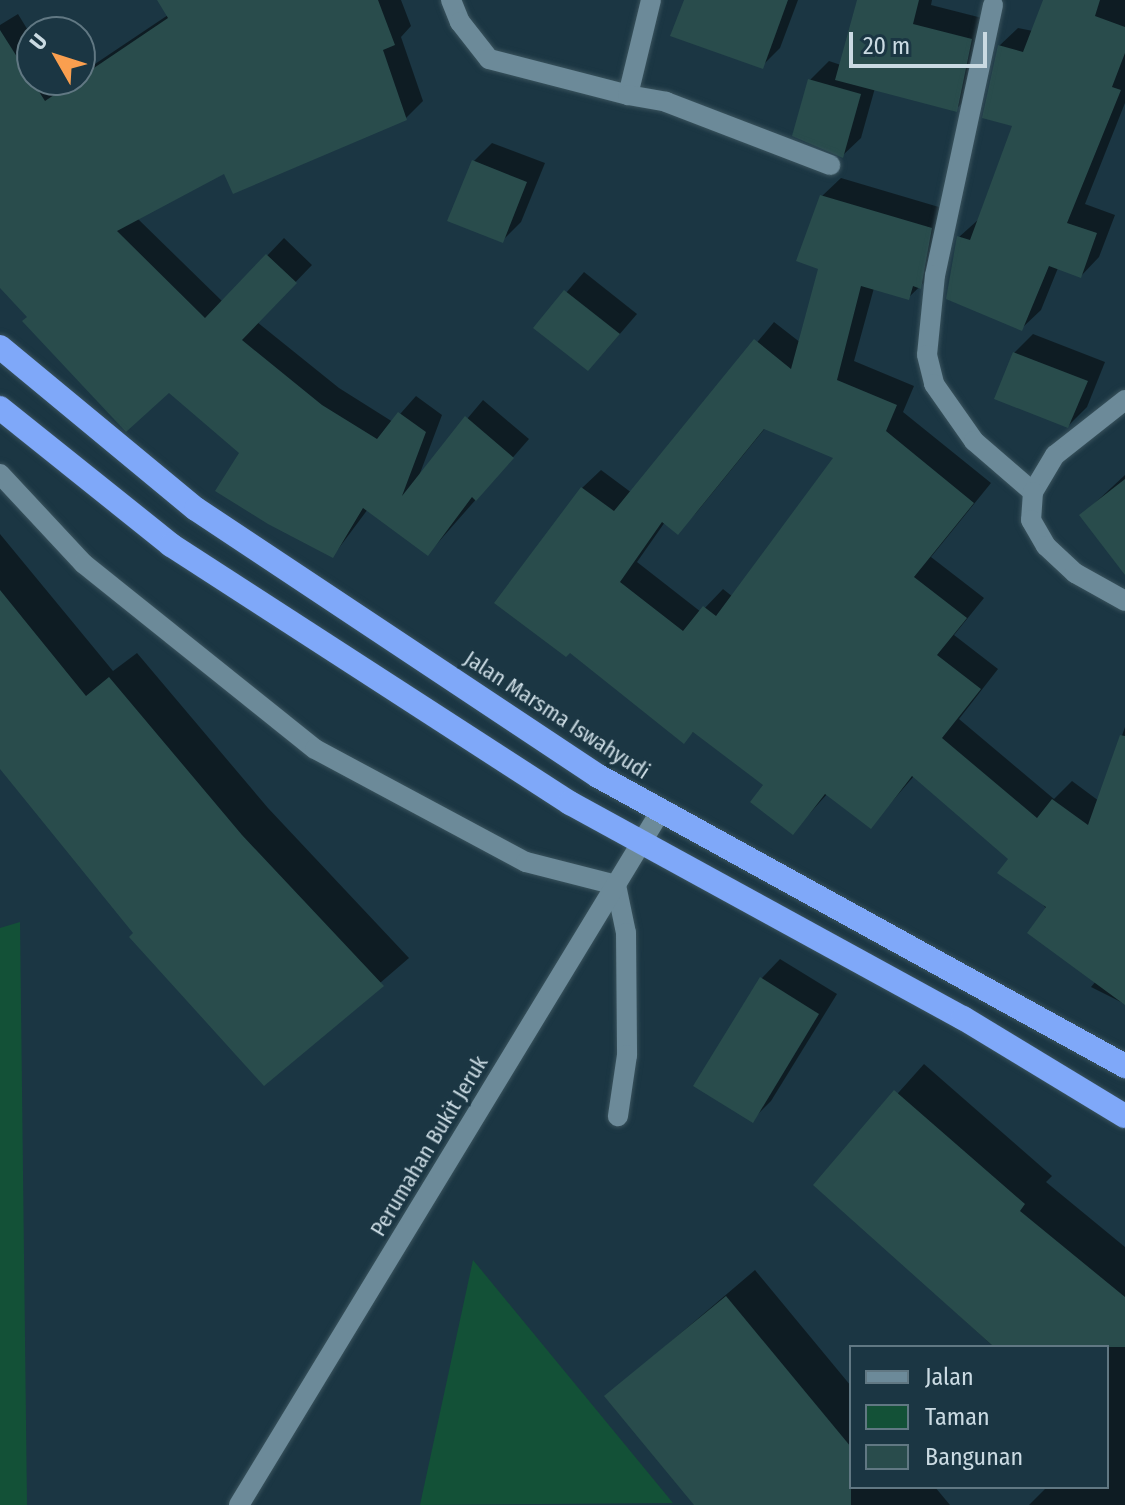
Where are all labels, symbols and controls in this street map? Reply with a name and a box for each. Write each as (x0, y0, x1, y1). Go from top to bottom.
north arrow (16, 16, 96, 96)
scale bar (853, 16, 991, 66)
text: U (24, 28, 53, 55)
text: 20 m (863, 32, 910, 60)
street label: Jalan Marsma Iswahyudi (459, 645, 655, 785)
street label: Perumahan Bukit Jeruk (365, 1051, 493, 1241)
legend (849, 1345, 1109, 1489)
text: Jalan (925, 1363, 974, 1391)
text: Taman (925, 1403, 990, 1431)
text: Bangunan (925, 1443, 1023, 1471)

